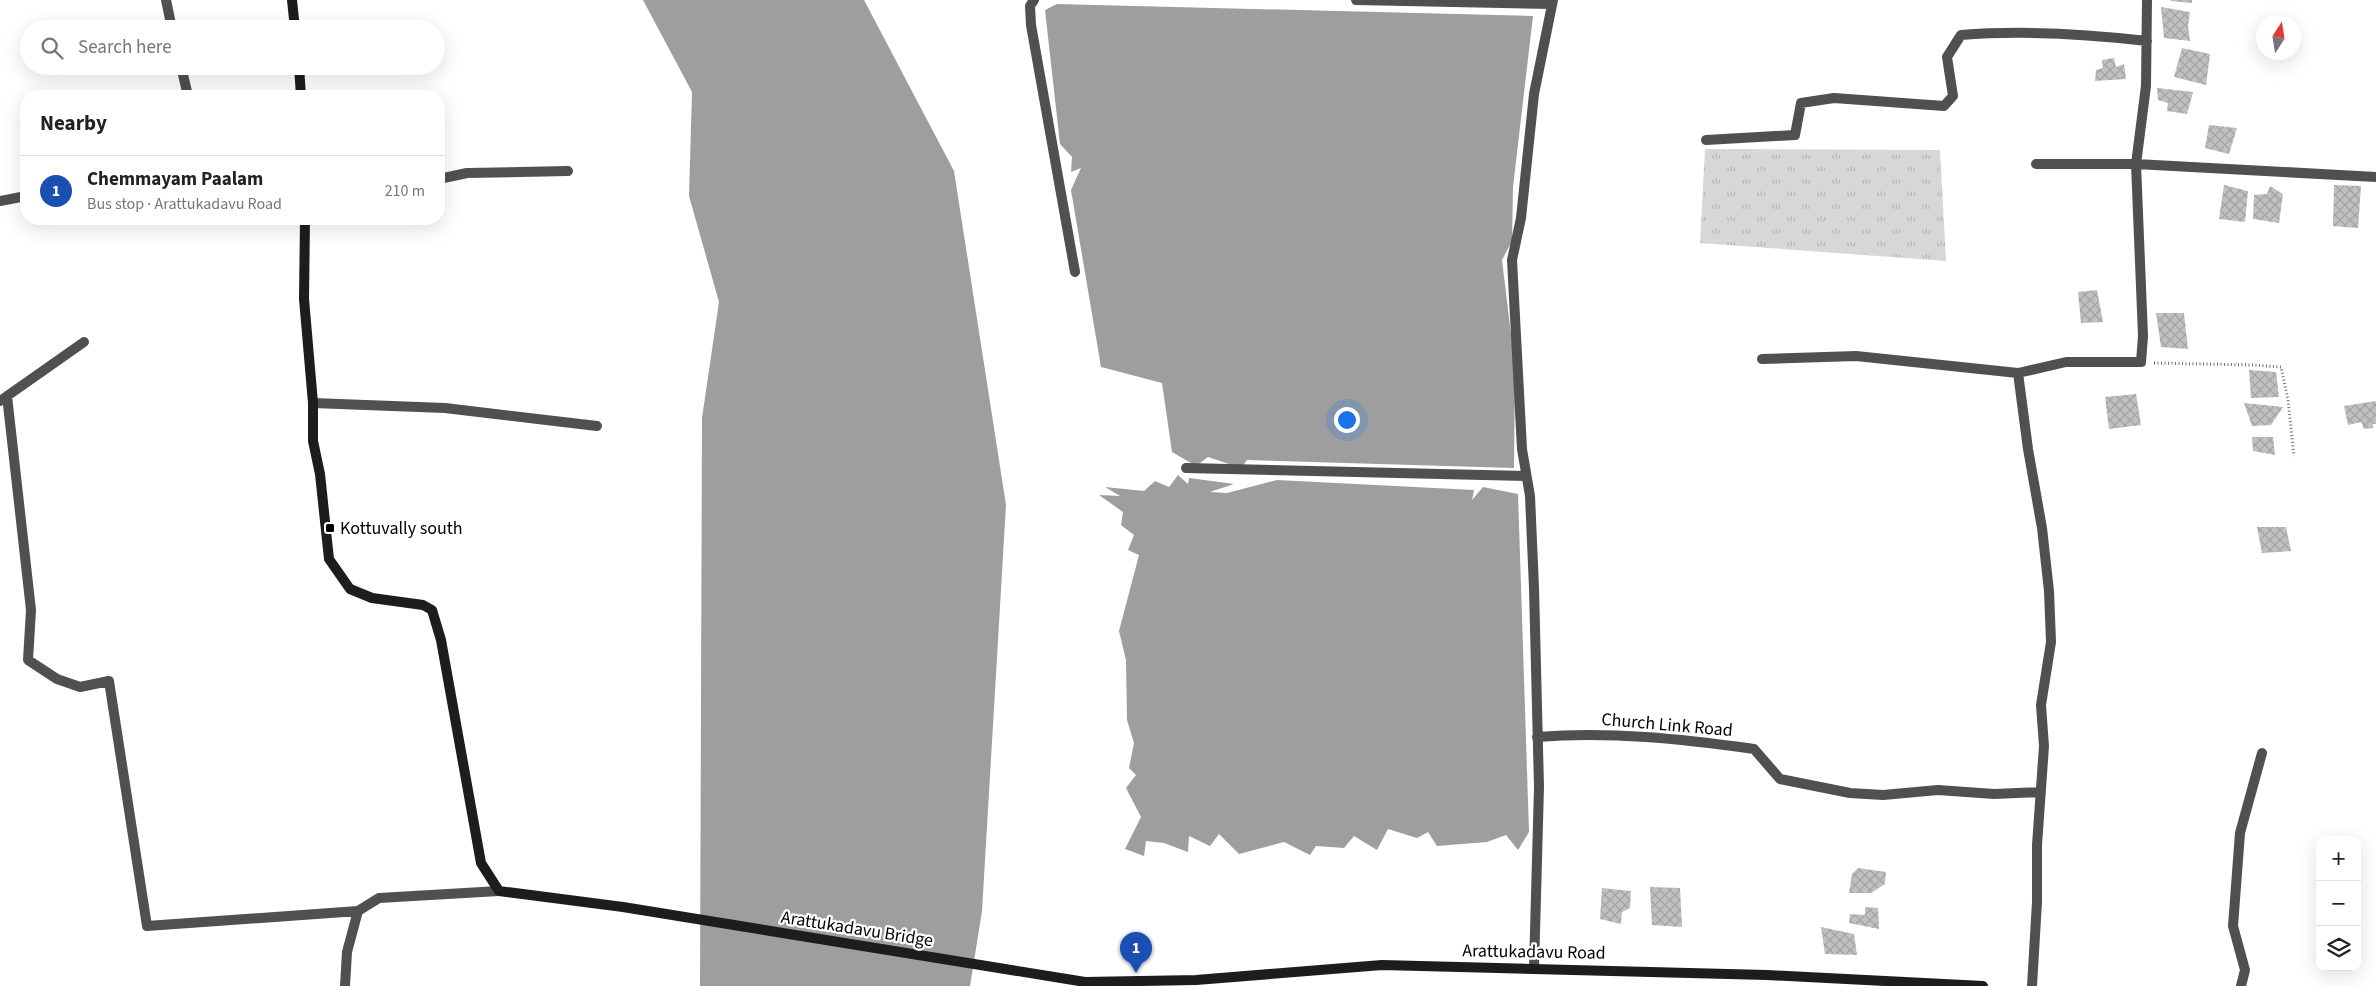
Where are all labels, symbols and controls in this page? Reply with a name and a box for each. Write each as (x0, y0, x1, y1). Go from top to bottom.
north arrow (2256, 15, 2301, 60)
search box (20, 20, 445, 75)
icon: search (38, 34, 66, 62)
text: Search here (78, 34, 172, 61)
text: Nearby (40, 108, 107, 138)
text: Chemmayam Paalam (87, 166, 263, 193)
text: 1 (52, 180, 60, 202)
text: 210 m (385, 180, 425, 202)
text: Bus stop · Arattukadavu Road (87, 193, 282, 215)
your location (1334, 407, 1360, 433)
place label: Kottuvally south (340, 516, 463, 541)
marker: Kottuvally south (324, 522, 336, 534)
street label: Church Link Road (1600, 707, 1734, 743)
map controls (2316, 836, 2361, 971)
button: + (2316, 836, 2361, 881)
button: − (2316, 881, 2361, 926)
street label: Arattukadavu Bridge (779, 905, 935, 953)
button: layers (2316, 926, 2361, 971)
pin: 1 (1120, 932, 1152, 973)
street label: Arattukadavu Road (1462, 938, 1606, 966)

